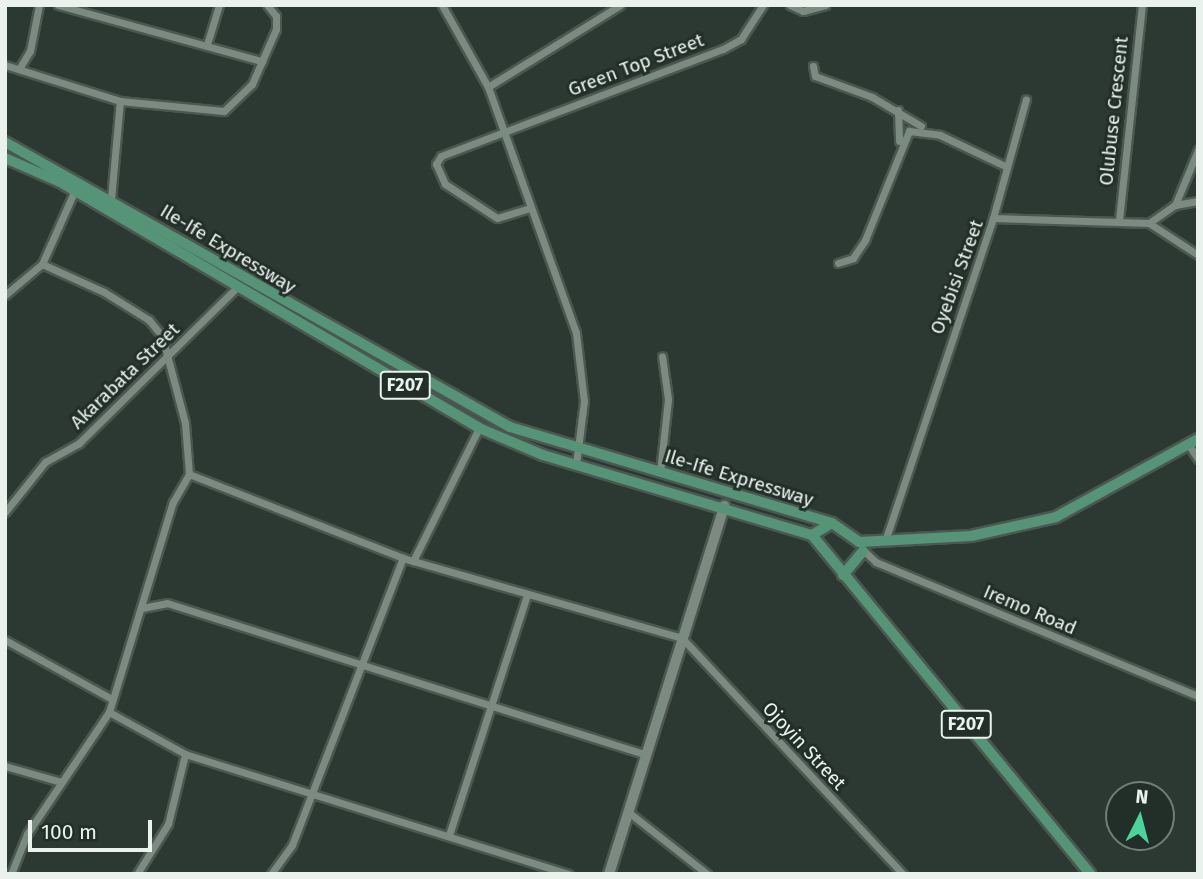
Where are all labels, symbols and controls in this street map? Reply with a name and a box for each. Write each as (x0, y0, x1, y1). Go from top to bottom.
street label: Green Top Street (565, 29, 707, 101)
street label: Olubuse Crescent (1095, 35, 1133, 187)
street label: Ile-Ife Expressway (156, 200, 300, 298)
street label: Oyebisi Street (926, 217, 988, 337)
street label: Akarabata Street (66, 318, 184, 434)
road number: F207 (379, 370, 431, 400)
street label: Ile-Ife Expressway (662, 445, 816, 511)
street label: Iremo Road (980, 580, 1080, 640)
street label: Ojoyin Street (758, 697, 850, 795)
road number: F207 (940, 710, 992, 738)
north arrow (1105, 781, 1175, 851)
text: N (1135, 785, 1150, 809)
scale bar (32, 806, 156, 850)
text: 100 m (41, 819, 97, 845)

